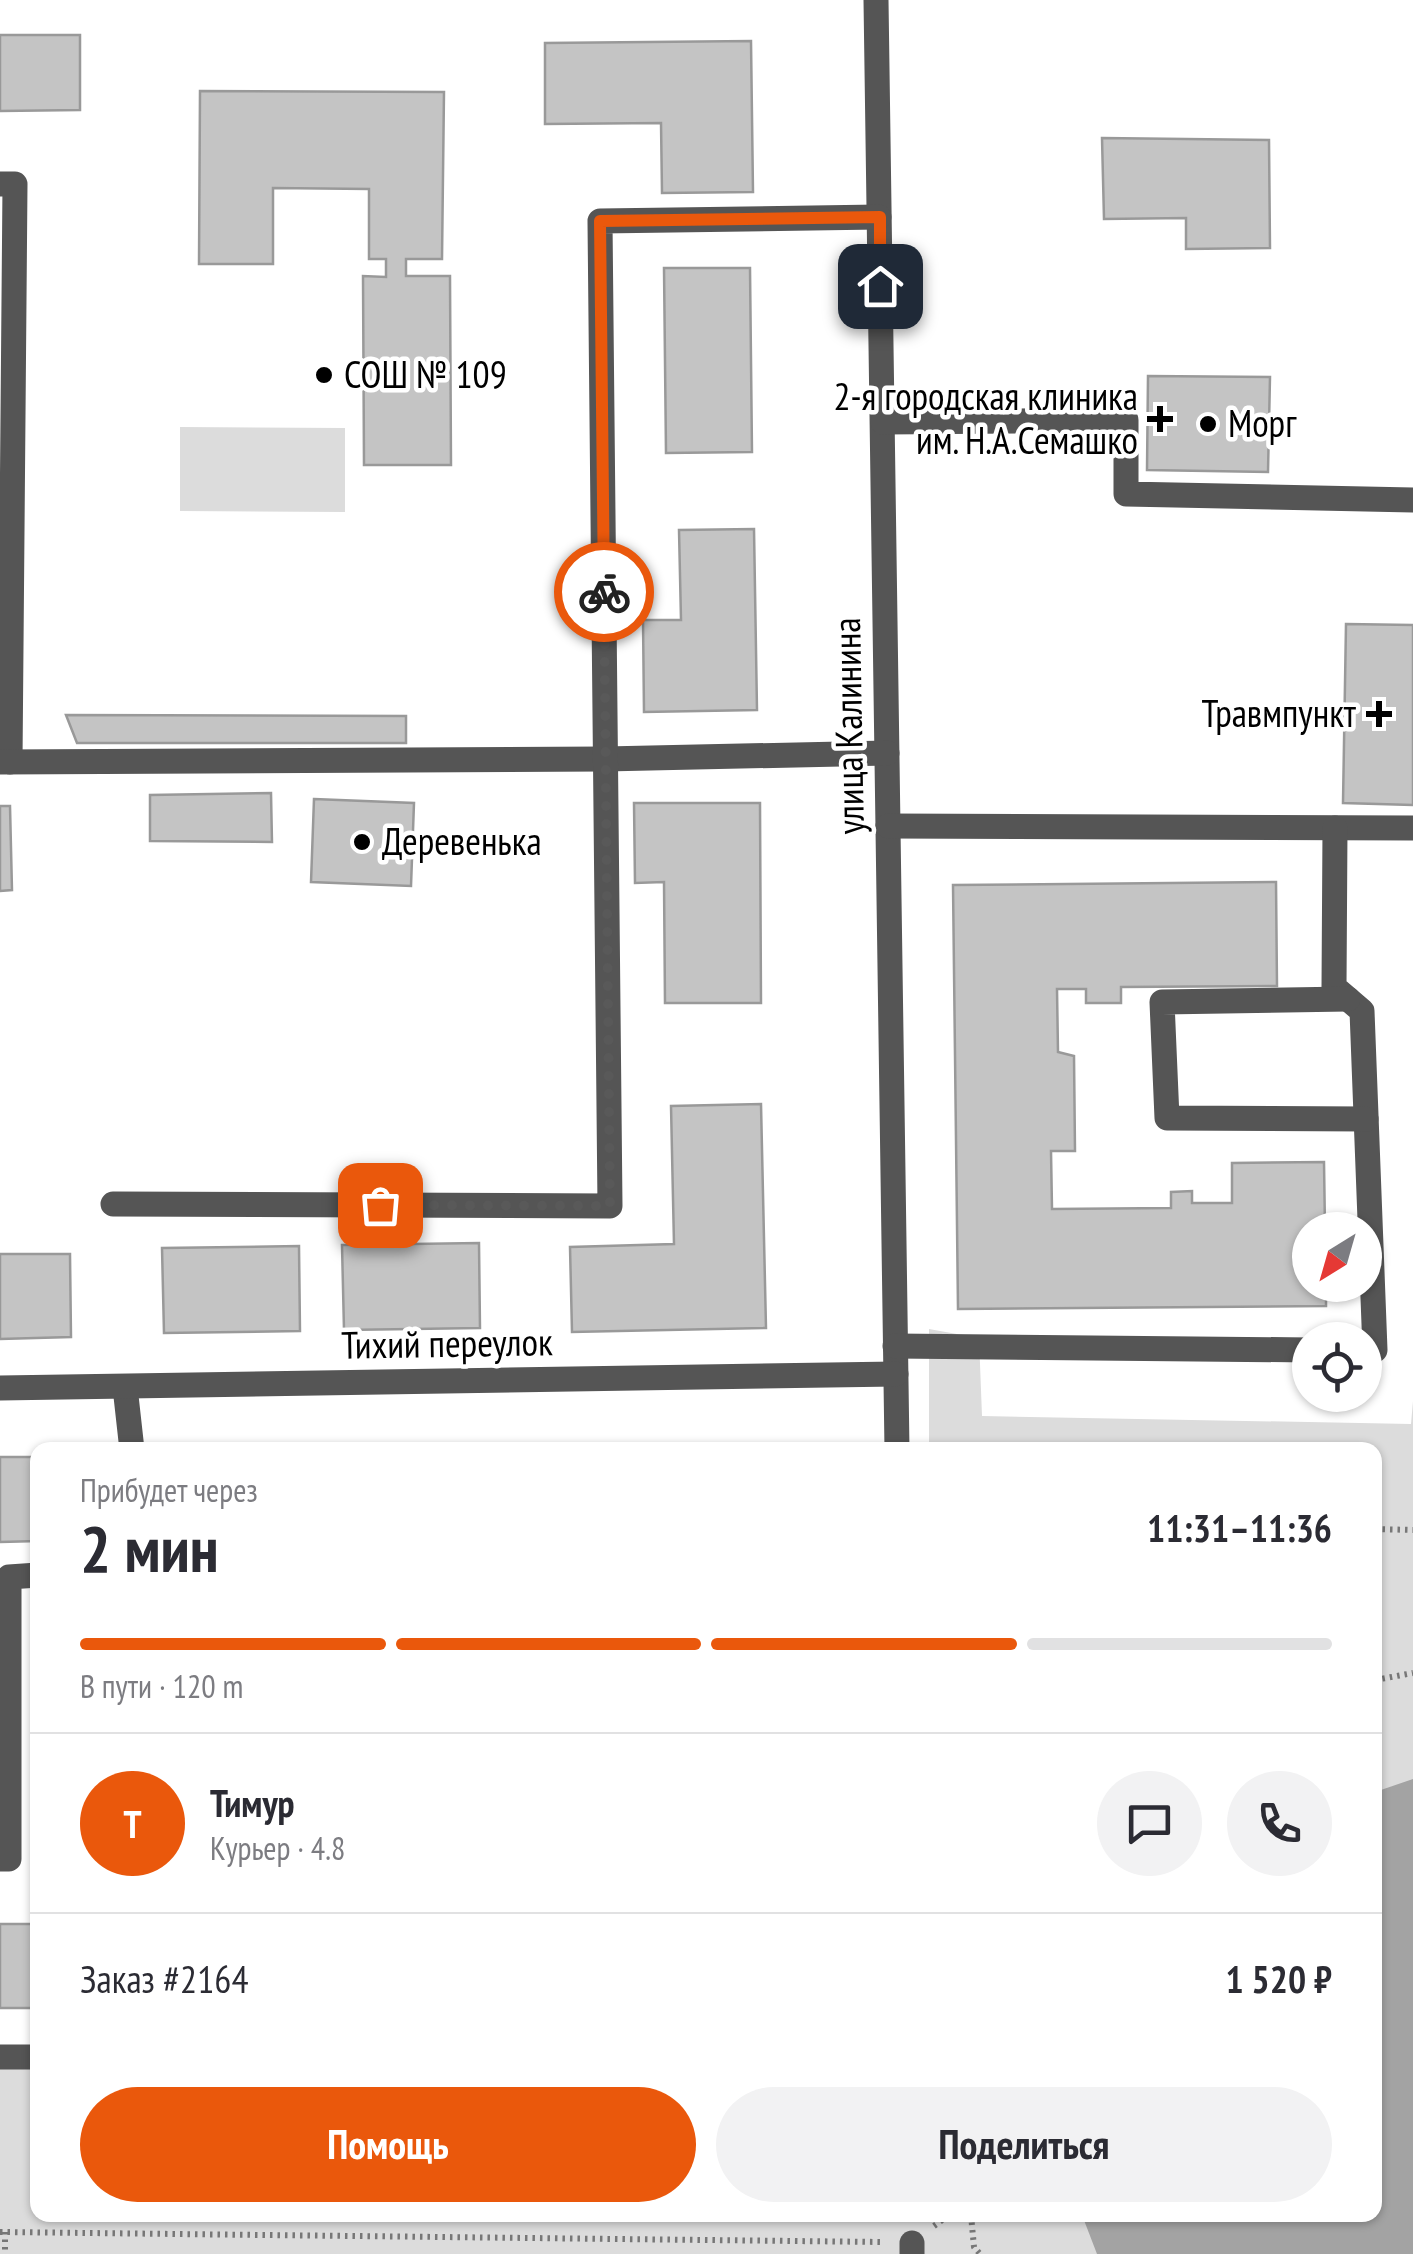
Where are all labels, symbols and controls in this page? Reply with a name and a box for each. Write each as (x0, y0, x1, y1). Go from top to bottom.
pin (838, 244, 923, 329)
icon: home (853, 259, 908, 314)
place label: СОШ № 109 (344, 349, 507, 398)
marker: СОШ № 109 (313, 364, 335, 386)
place label: 2-я городская клиника им. Н.А.Семашко (833, 371, 1138, 464)
place label: Морг (1228, 398, 1297, 447)
marker: 2-я городская клиника им. Н.А.Семашко (1147, 406, 1173, 432)
marker: Морг (1197, 413, 1219, 435)
courier (554, 542, 654, 642)
icon: bike (577, 565, 632, 620)
street label: улица Калинина (821, 617, 874, 835)
place label: Травмпункт (1202, 688, 1357, 737)
marker: Травмпункт (1366, 701, 1392, 727)
place label: Деревенька (382, 816, 542, 865)
marker: Деревенька (351, 831, 373, 853)
pin (338, 1163, 423, 1248)
icon: bag (353, 1178, 408, 1233)
north arrow (1292, 1212, 1382, 1302)
map controls (1292, 1212, 1382, 1412)
street label: Тихий переулок (341, 1316, 553, 1369)
button: locate (1292, 1322, 1382, 1412)
text: Прибудет через (80, 1469, 258, 1511)
text: 11:31–11:36 (1147, 1503, 1332, 1552)
text: 2 мин (80, 1506, 219, 1590)
text: В пути · 120 m (80, 1665, 243, 1707)
button: chat (1097, 1771, 1202, 1876)
button: phone (1227, 1771, 1332, 1876)
text: Тимур (210, 1778, 295, 1827)
text: Т (123, 1799, 142, 1848)
text: Курьер · 4.8 (210, 1827, 345, 1869)
text: Заказ #2164 (80, 1954, 249, 2003)
text: 1 520 ₽ (1226, 1954, 1332, 2003)
button: Помощь (80, 2087, 696, 2202)
button: Поделиться (716, 2087, 1332, 2202)

